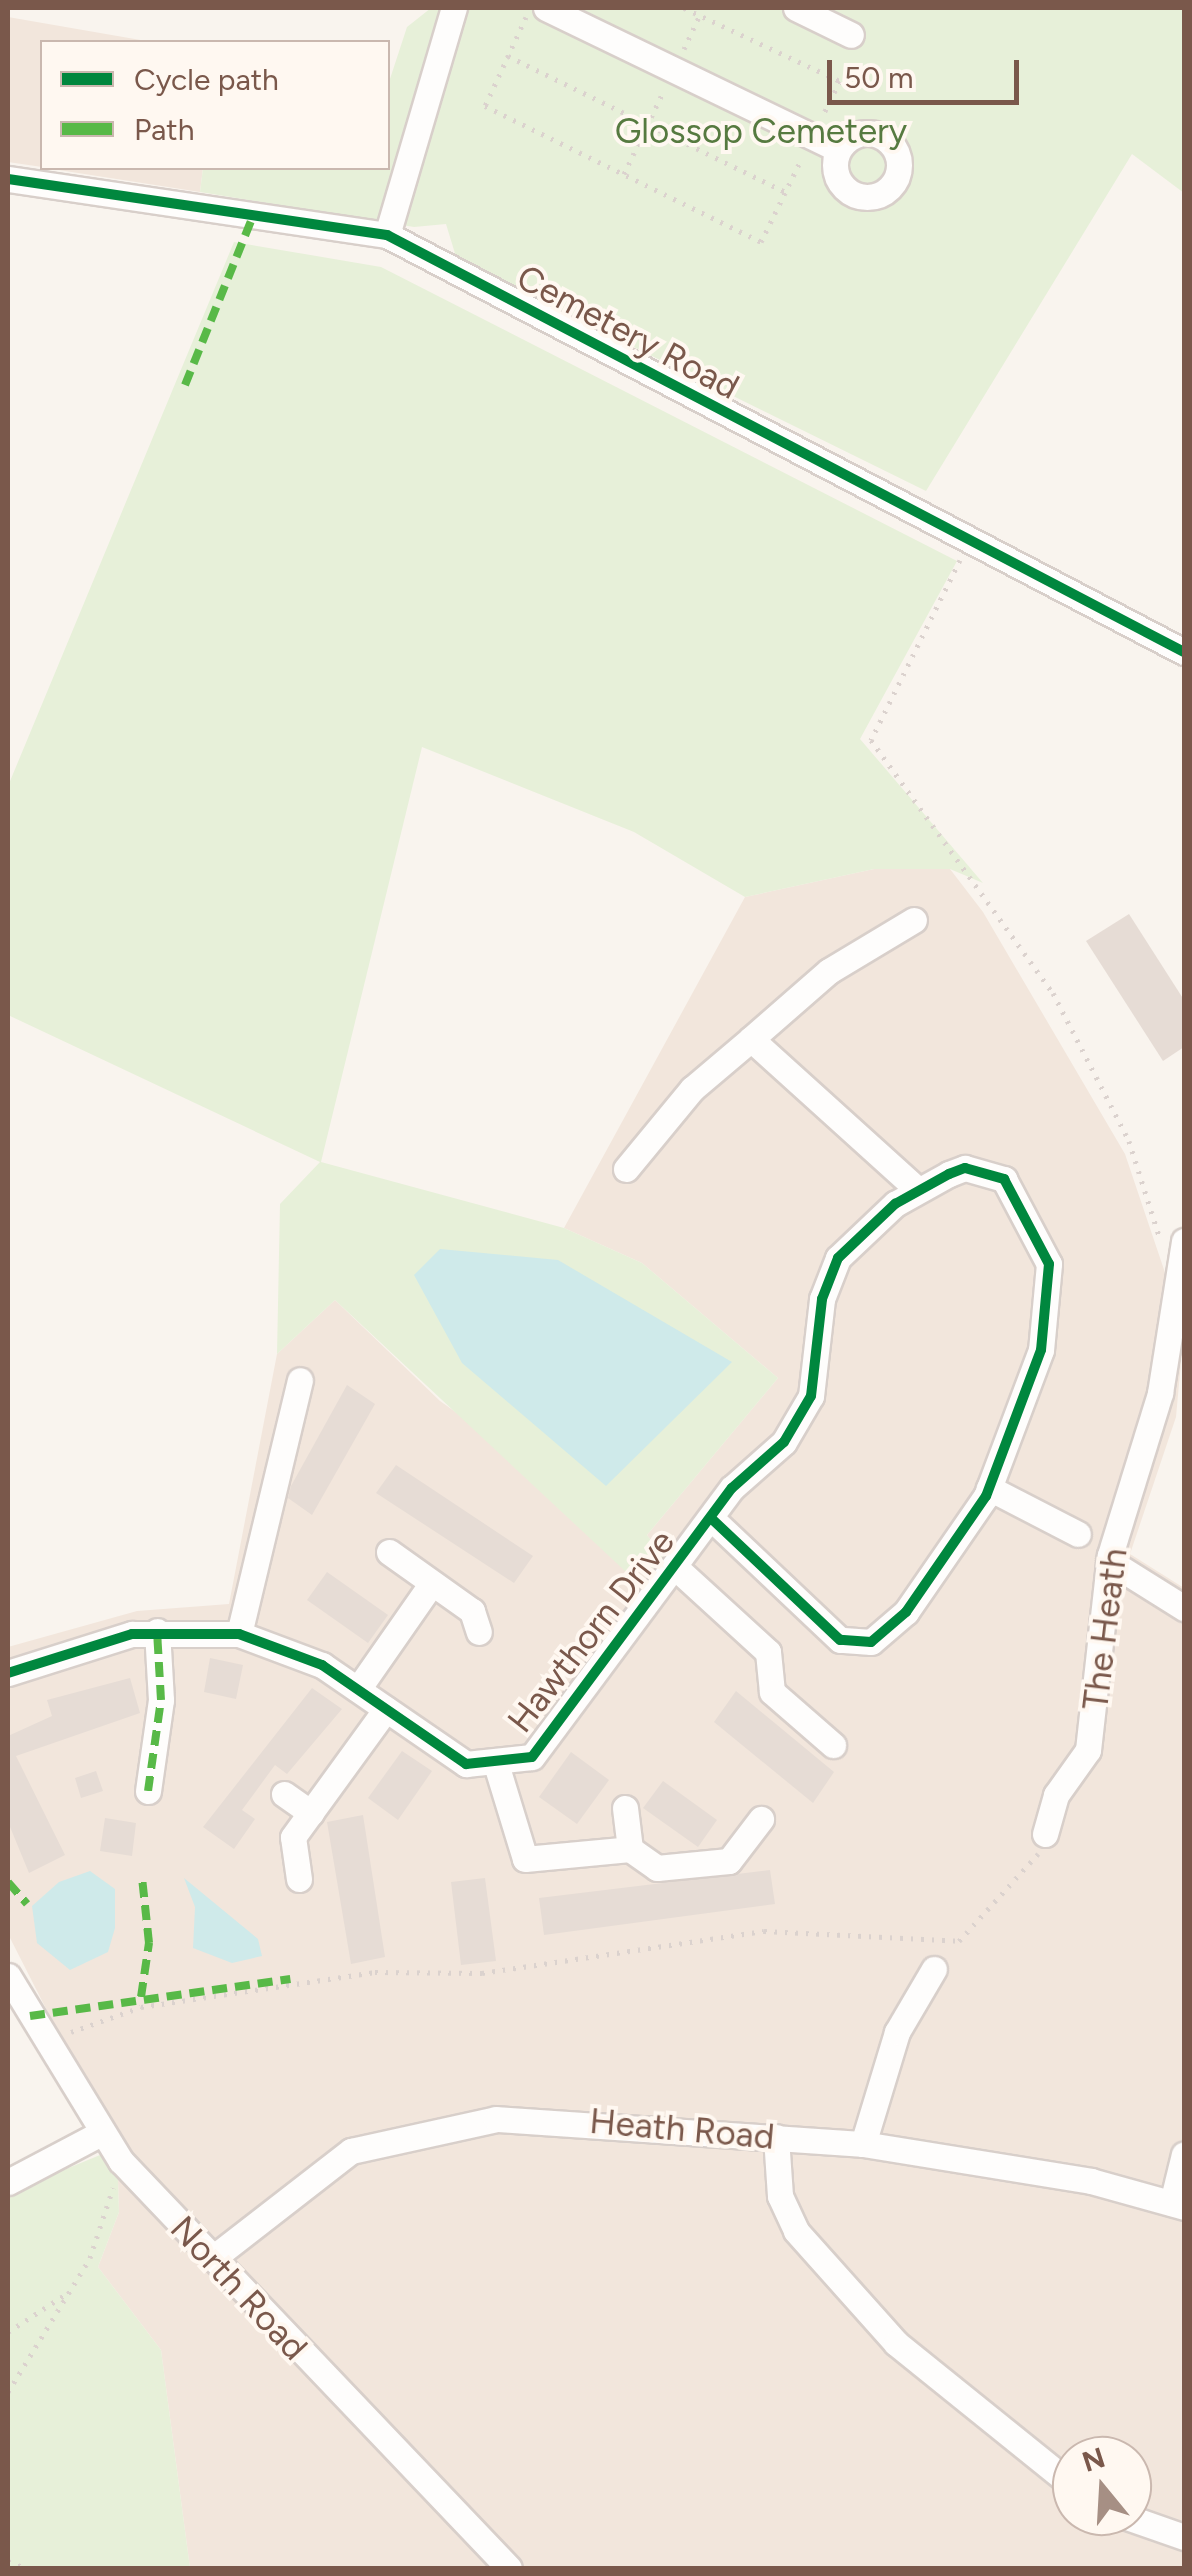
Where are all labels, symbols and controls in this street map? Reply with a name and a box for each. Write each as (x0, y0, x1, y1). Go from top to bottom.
legend (40, 40, 390, 170)
scale bar (832, 40, 1024, 102)
text: 50 m (844, 59, 913, 96)
text: Cycle path (134, 61, 279, 98)
park label: Glossop Cemetery (615, 110, 907, 152)
text: Path (134, 111, 194, 148)
street label: Cemetery Road (510, 256, 746, 408)
street label: Hawthorn Drive (499, 1521, 683, 1741)
street label: The Heath (1074, 1546, 1136, 1712)
street label: Heath Road (588, 2100, 776, 2158)
street label: North Road (162, 2207, 316, 2369)
north arrow (1052, 2436, 1152, 2536)
text: N (1078, 2440, 1109, 2479)

